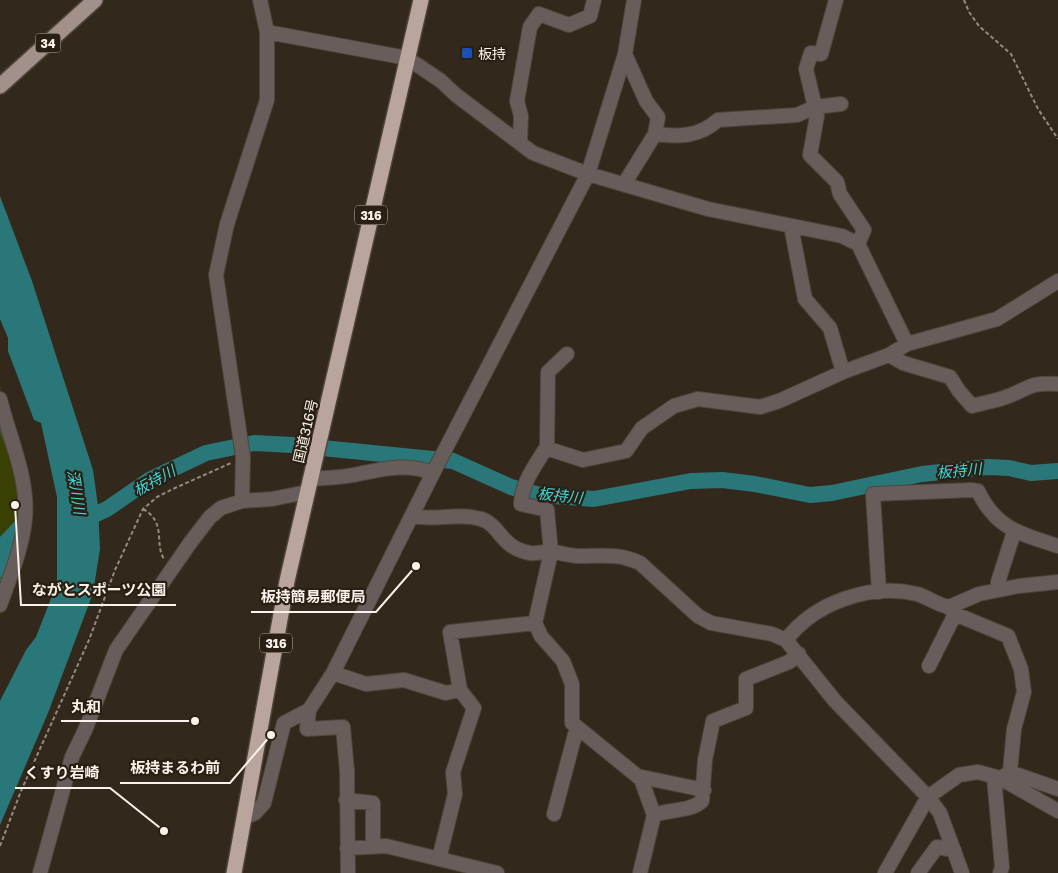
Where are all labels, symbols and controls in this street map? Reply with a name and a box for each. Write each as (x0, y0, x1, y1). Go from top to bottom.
road number: 34 (36, 34, 60, 52)
place label: 板持 (478, 45, 506, 62)
marker: 板持 (460, 46, 474, 60)
road number: 316 (355, 206, 387, 224)
street label: 国道316号 (289, 397, 321, 465)
water label: 板持川 (936, 459, 984, 481)
water label: 板持川 (130, 460, 180, 499)
water label: 深川川 (65, 468, 90, 518)
water label: 板持川 (537, 484, 585, 507)
callout: ながとスポーツ公園 (21, 575, 176, 605)
text: ながとスポーツ公園 (32, 580, 166, 598)
callout: 板持簡易郵便局 (251, 582, 376, 612)
text: 板持簡易郵便局 (260, 587, 366, 605)
road number: 316 (260, 634, 292, 652)
callout: 丸和 (61, 691, 111, 721)
text: 丸和 (71, 697, 101, 715)
callout: 板持まるわ前 (120, 753, 230, 783)
callout: くすり岩崎 (15, 758, 110, 788)
text: 板持まるわ前 (130, 758, 220, 776)
text: くすり岩崎 (24, 763, 100, 781)

